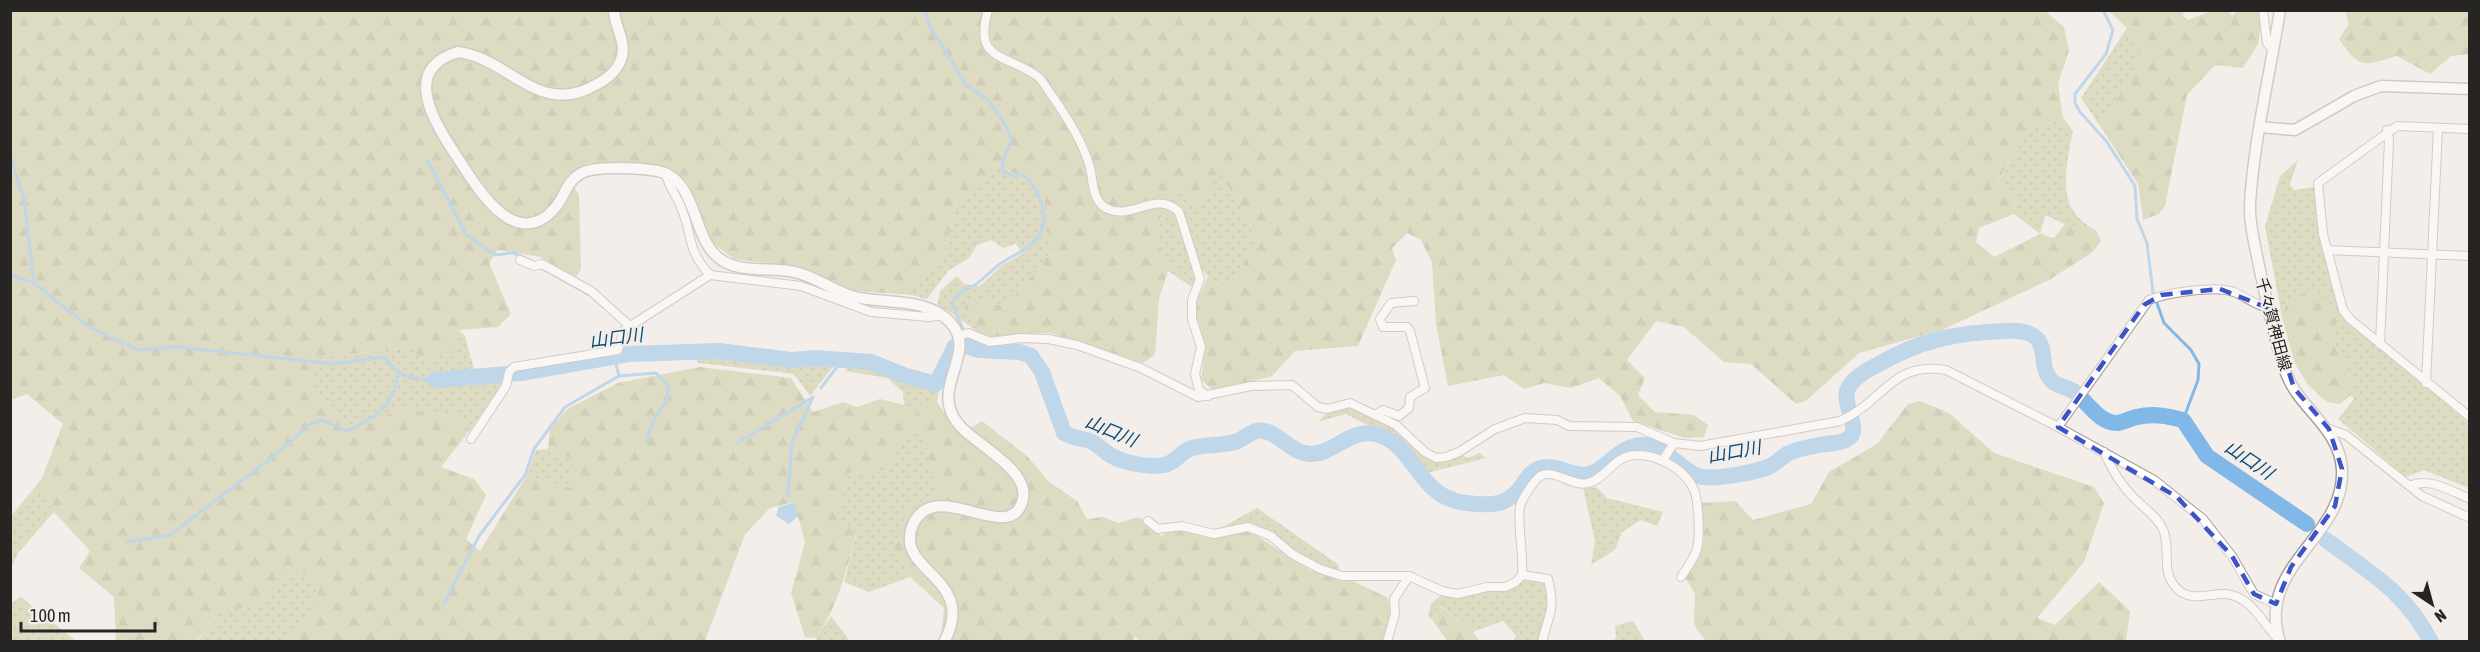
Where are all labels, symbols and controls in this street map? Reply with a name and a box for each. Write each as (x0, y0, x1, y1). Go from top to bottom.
street label: 千々賀神田線 (2253, 275, 2295, 373)
water label: 山口川 (588, 324, 646, 351)
water label: 山口川 (1082, 410, 1142, 452)
water label: 山口川 (1706, 436, 1764, 467)
water label: 山口川 (2221, 436, 2279, 485)
north arrow (2402, 574, 2462, 634)
scale bar (21, 595, 154, 633)
text: 100 m (30, 605, 71, 626)
text: N (2432, 606, 2450, 626)

